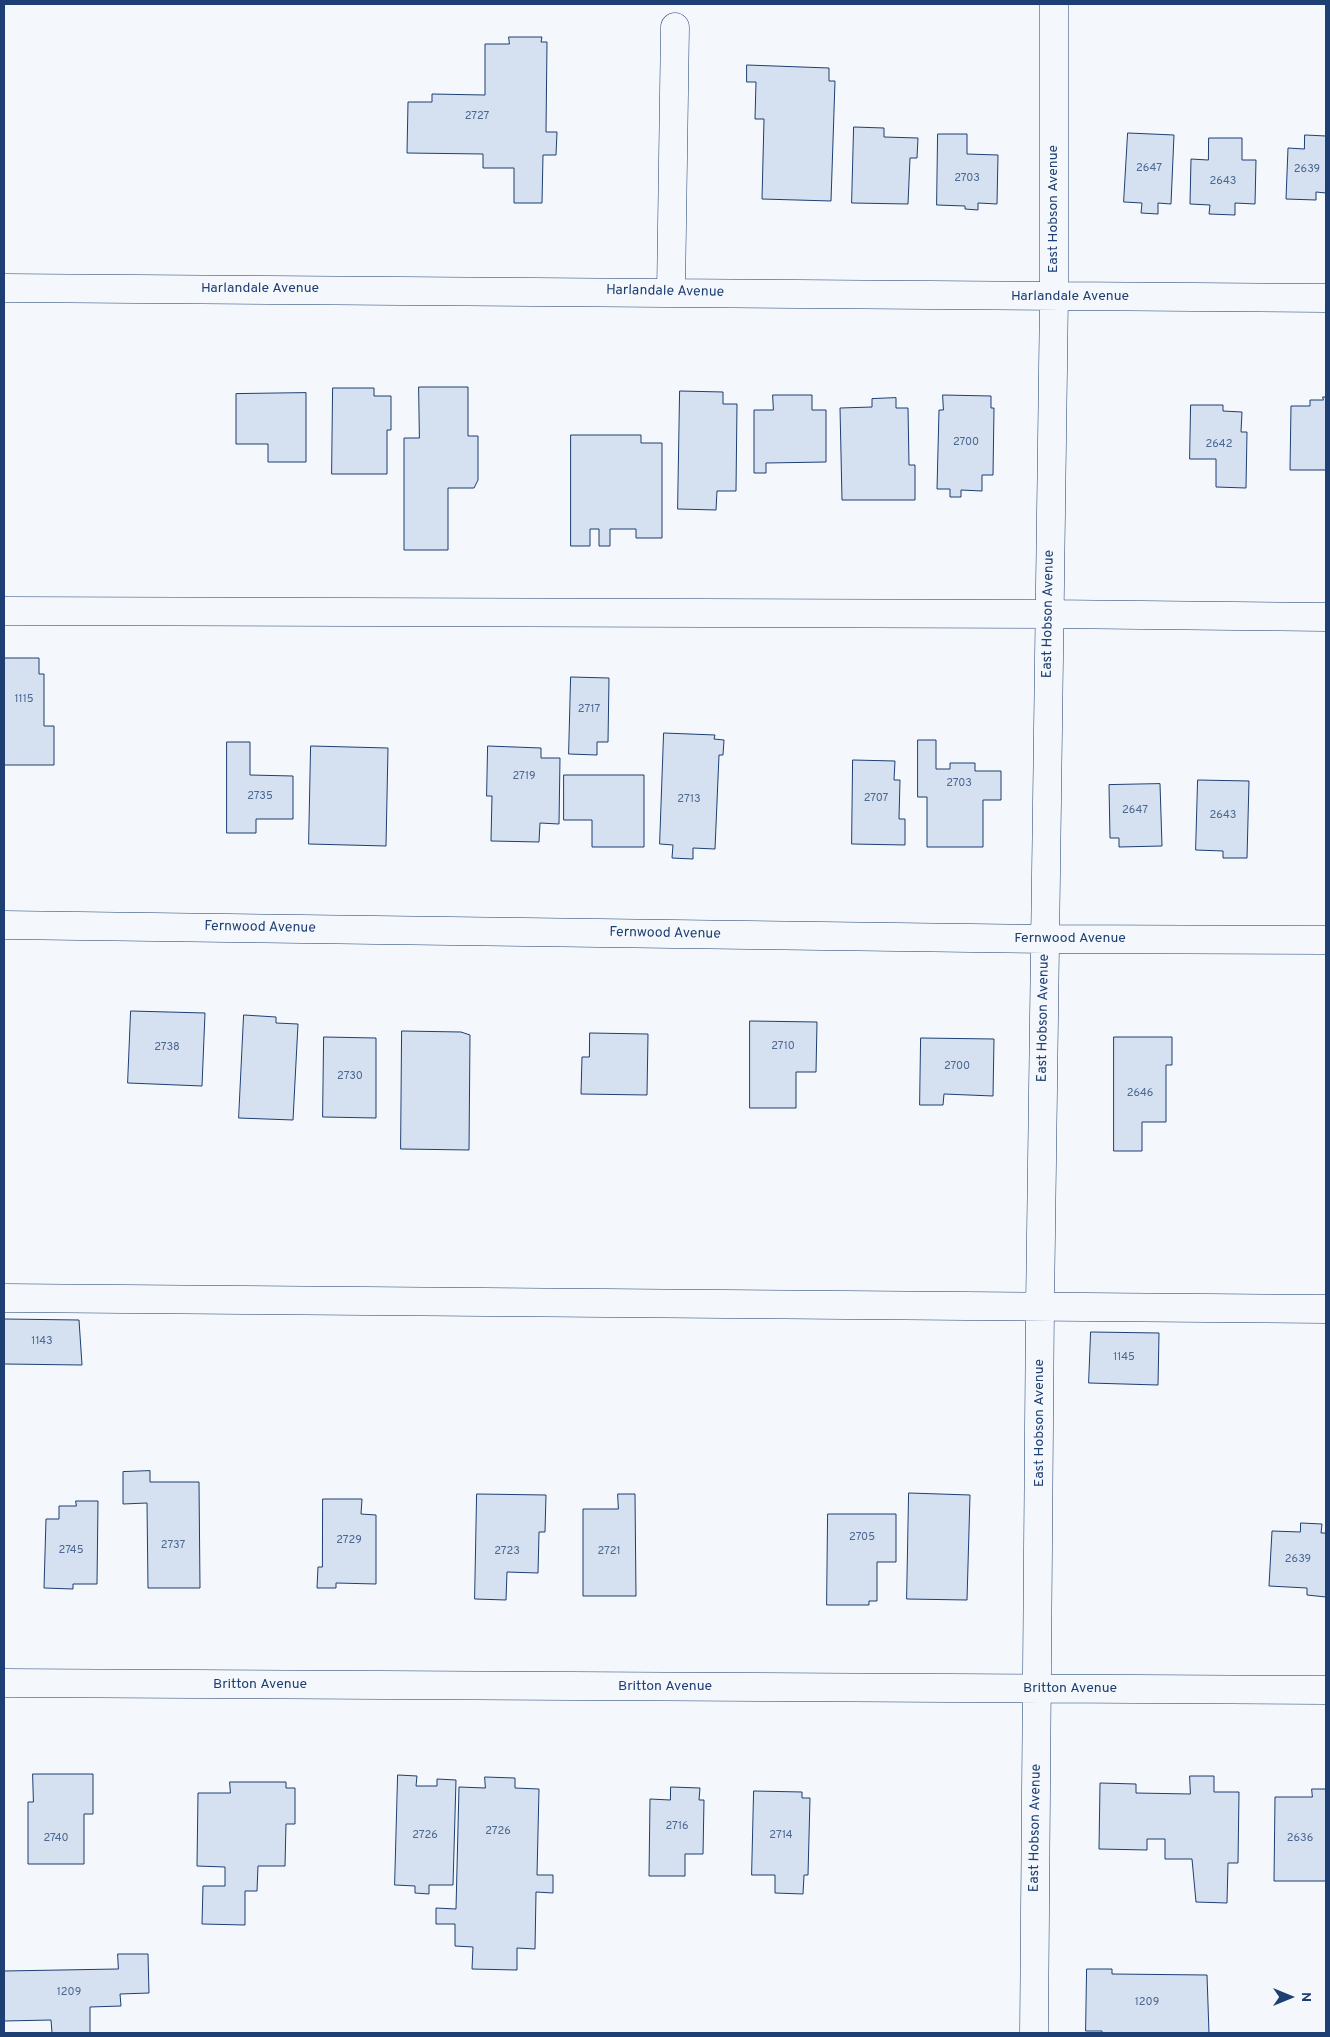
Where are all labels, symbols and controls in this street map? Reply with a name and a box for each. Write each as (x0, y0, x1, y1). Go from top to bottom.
house number: 2727 (465, 110, 489, 124)
street label: East Hobson Avenue (1046, 145, 1062, 273)
house number: 2647 (1136, 162, 1162, 176)
house number: 2639 (1294, 163, 1320, 177)
house number: 2703 (954, 172, 980, 186)
house number: 2643 (1210, 175, 1236, 189)
street label: Harlandale Avenue (201, 281, 319, 297)
street label: Harlandale Avenue (606, 283, 724, 301)
street label: Harlandale Avenue (1011, 289, 1129, 305)
house number: 2700 (953, 436, 979, 450)
house number: 2642 (1206, 438, 1232, 452)
street label: East Hobson Avenue (1039, 550, 1059, 678)
house number: 1115 (14, 693, 34, 707)
house number: 2717 (578, 703, 600, 717)
house number: 2719 (512, 770, 536, 784)
house number: 2703 (946, 777, 972, 791)
house number: 2735 (247, 790, 273, 804)
house number: 2707 (864, 792, 888, 806)
house number: 2713 (677, 793, 701, 807)
house number: 2647 (1122, 804, 1148, 818)
house number: 2643 (1210, 809, 1236, 823)
street label: Fernwood Avenue (204, 919, 316, 937)
street label: Fernwood Avenue (609, 925, 721, 943)
street label: Fernwood Avenue (1014, 931, 1126, 947)
street label: East Hobson Avenue (1034, 954, 1054, 1082)
house number: 2710 (771, 1040, 795, 1054)
house number: 2738 (154, 1041, 180, 1055)
house number: 2700 (944, 1060, 970, 1074)
house number: 2730 (337, 1070, 363, 1084)
house number: 2646 (1127, 1087, 1153, 1101)
house number: 1143 (31, 1335, 53, 1349)
house number: 1145 (1113, 1351, 1135, 1365)
street label: East Hobson Avenue (1032, 1359, 1048, 1487)
house number: 2705 (849, 1531, 875, 1545)
house number: 2729 (336, 1534, 362, 1548)
house number: 2737 (161, 1539, 185, 1553)
house number: 2745 (59, 1544, 83, 1558)
house number: 2723 (494, 1545, 520, 1559)
house number: 2721 (597, 1545, 621, 1559)
house number: 2639 (1285, 1553, 1311, 1567)
street label: Britton Avenue (213, 1677, 307, 1693)
street label: Britton Avenue (618, 1679, 712, 1695)
street label: Britton Avenue (1023, 1681, 1117, 1697)
street label: East Hobson Avenue (1026, 1764, 1046, 1892)
house number: 2716 (665, 1820, 689, 1834)
house number: 2726 (485, 1825, 511, 1839)
house number: 2726 (412, 1829, 438, 1843)
house number: 2714 (769, 1829, 793, 1843)
house number: 2740 (43, 1832, 69, 1846)
house number: 2636 (1287, 1832, 1313, 1846)
north arrow (1265, 1972, 1315, 2022)
house number: 1209 (57, 1986, 81, 2000)
text: N (1297, 1992, 1314, 2002)
house number: 1209 (1135, 1996, 1159, 2010)

